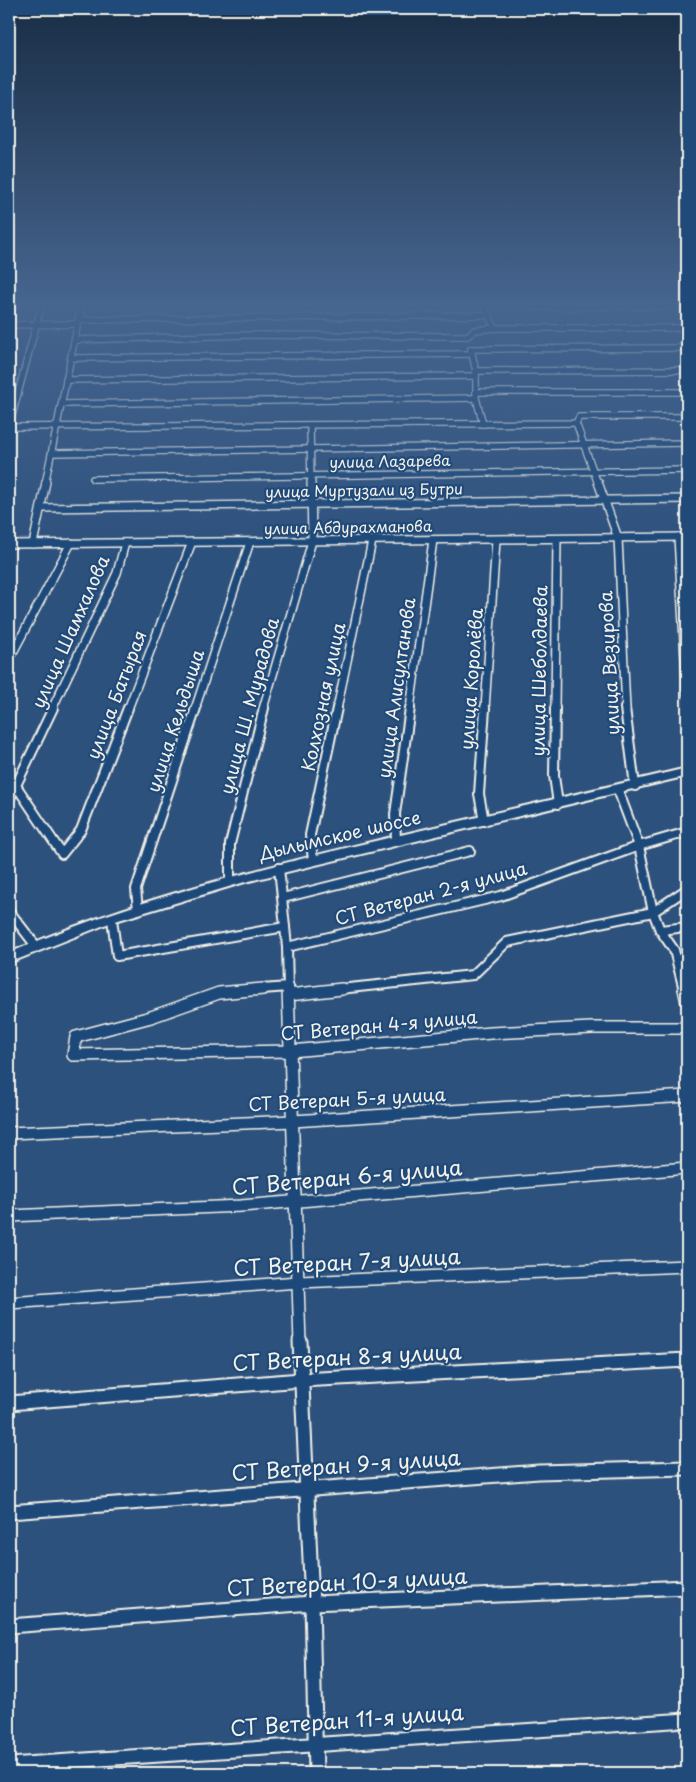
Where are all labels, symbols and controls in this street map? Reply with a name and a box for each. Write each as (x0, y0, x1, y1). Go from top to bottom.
street label: улица Лазарева (329, 448, 451, 473)
street label: улица Муртузали из Бутри (265, 476, 463, 503)
street label: улица Абдурахманова (264, 514, 433, 539)
street label: улица Шамхалова (24, 550, 116, 712)
street label: улица Шеболдаева (524, 584, 554, 757)
street label: улица Везирова (591, 590, 626, 736)
street label: улица Алисултанова (369, 595, 422, 780)
street label: улица Королёва (452, 606, 489, 751)
street label: улица Ш. Мурадова (212, 614, 285, 797)
street label: Колхозная улица (294, 619, 352, 773)
street label: улица Батырая (79, 626, 153, 763)
street label: улица Кельдыша (139, 646, 210, 796)
street label: Дылымское шоссе (255, 803, 423, 866)
street label: СТ Ветеран 2-я улица (331, 854, 530, 931)
street label: СТ Ветеран 4-я улица (279, 1002, 479, 1047)
street label: СТ Ветеран 5-я улица (248, 1080, 447, 1117)
street label: СТ Ветеран 6-я улица (230, 1150, 464, 1202)
street label: СТ Ветеран 7-я улица (232, 1239, 462, 1283)
street label: СТ Ветеран 8-я улица (231, 1334, 463, 1378)
street label: СТ Ветеран 9-я улица (230, 1440, 462, 1488)
street label: СТ Ветеран 10-я улица (226, 1559, 469, 1603)
street label: СТ Ветеран 11-я улица (229, 1695, 465, 1743)

